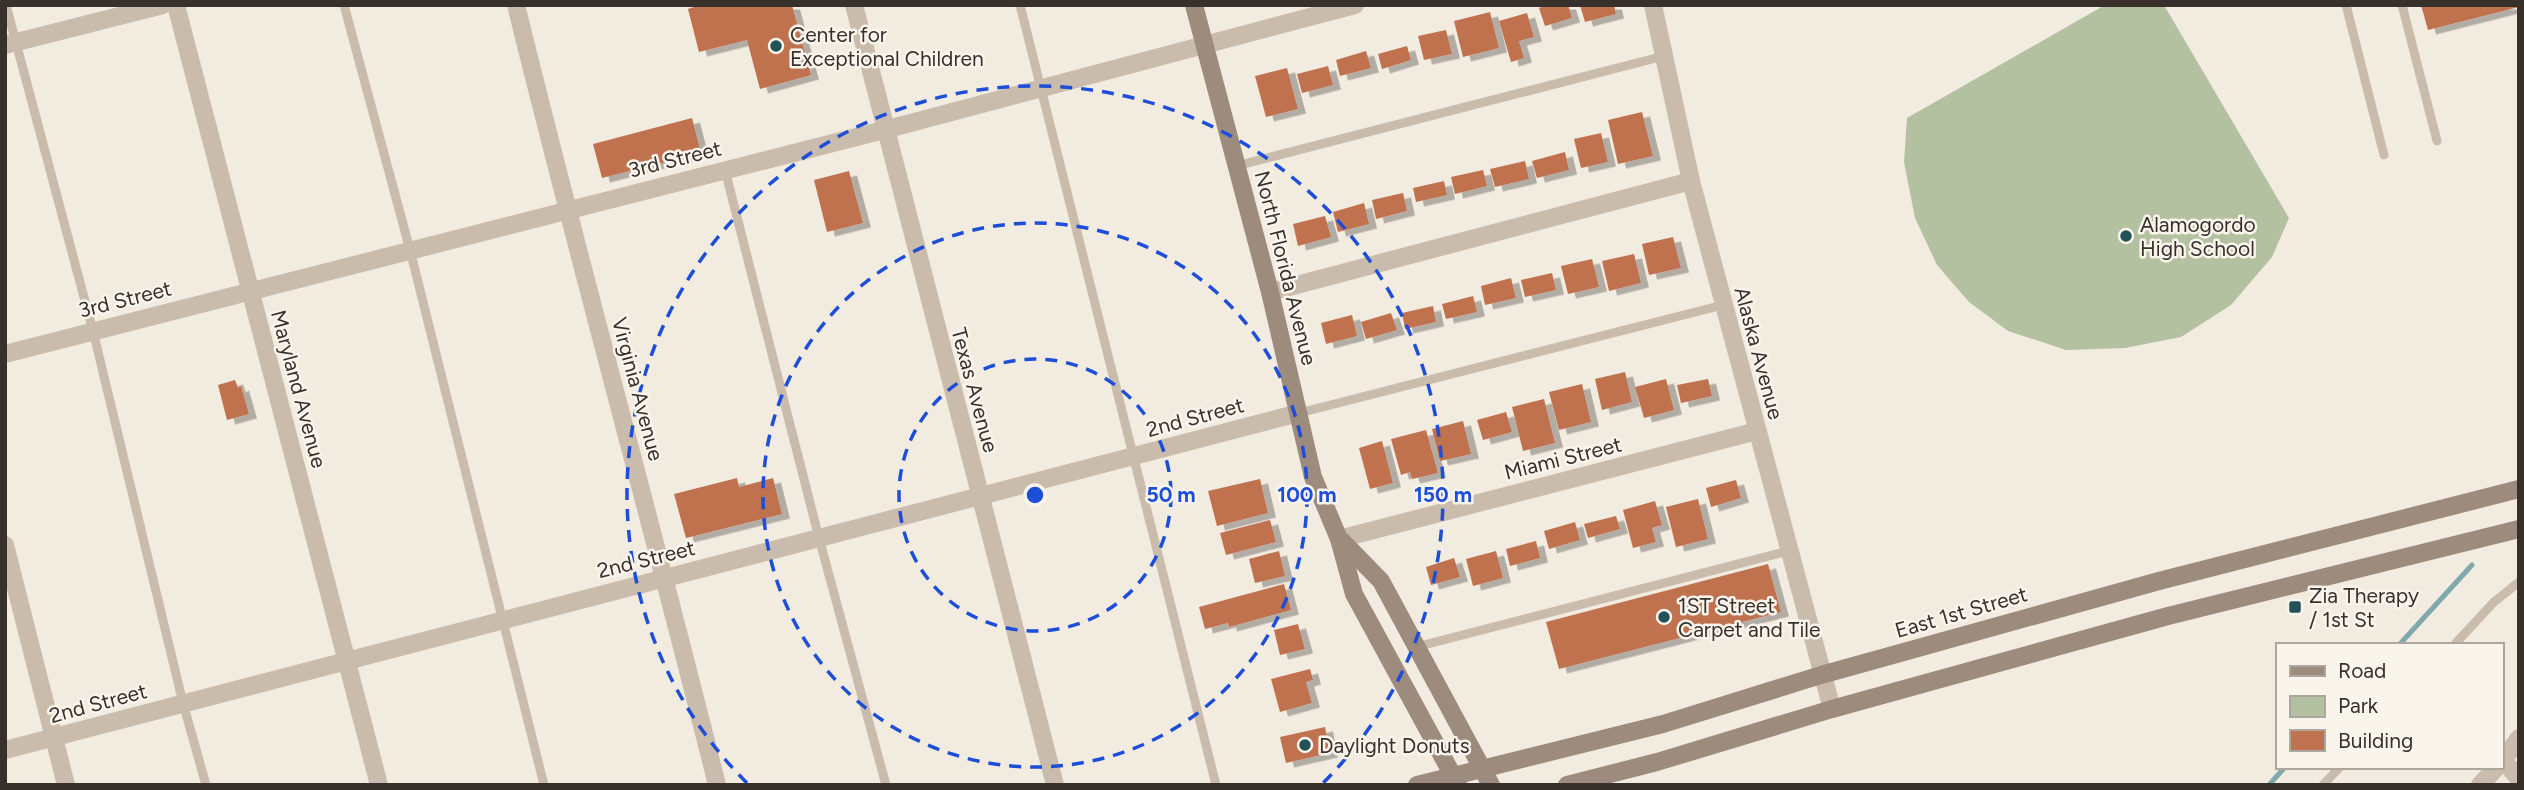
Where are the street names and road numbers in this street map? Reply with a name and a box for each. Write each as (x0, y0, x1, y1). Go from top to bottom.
street label: 3rd Street (626, 135, 724, 183)
street label: North Florida Avenue (1250, 168, 1322, 368)
street label: 3rd Street (76, 275, 174, 323)
street label: Alaska Avenue (1729, 284, 1789, 422)
street label: Maryland Avenue (266, 307, 332, 471)
street label: Virginia Avenue (607, 315, 669, 463)
street label: Texas Avenue (946, 325, 1004, 455)
street label: 2nd Street (1144, 392, 1246, 442)
street label: Miami Street (1502, 431, 1624, 485)
street label: 2nd Street (595, 535, 697, 583)
street label: East 1st Street (1892, 581, 2030, 643)
street label: 2nd Street (47, 678, 149, 728)

